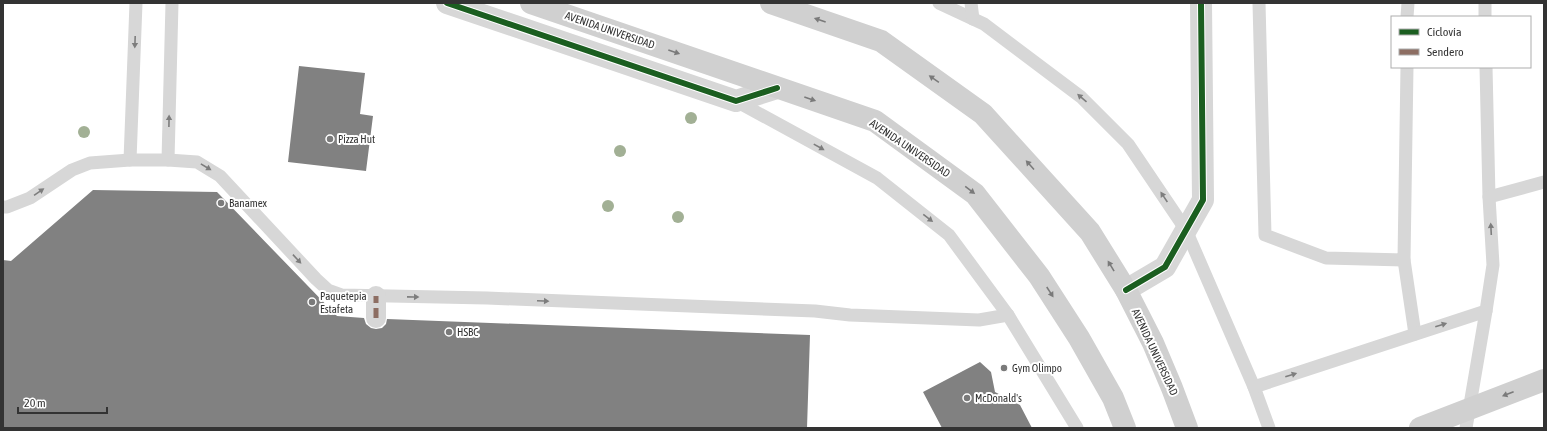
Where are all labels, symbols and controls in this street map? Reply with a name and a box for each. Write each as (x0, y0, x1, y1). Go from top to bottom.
street label: AVENIDA UNIVERSIDAD (564, 9, 656, 51)
legend (1391, 16, 1531, 68)
one-way arrow (813, 17, 825, 23)
text: Ciclovía (1427, 25, 1461, 39)
one-way arrow (131, 36, 138, 48)
text: Sendero (1427, 45, 1464, 59)
one-way arrow (668, 49, 680, 55)
one-way arrow (929, 75, 939, 83)
one-way arrow (1076, 94, 1087, 103)
one-way arrow (804, 96, 816, 102)
one-way arrow (166, 115, 173, 127)
street label: AVENIDA UNIVERSIDAD (868, 117, 952, 179)
place label: Pizza Hut (338, 133, 375, 145)
marker: Pizza Hut (325, 134, 335, 144)
one-way arrow (814, 143, 825, 150)
one-way arrow (1026, 161, 1035, 170)
one-way arrow (200, 163, 212, 170)
one-way arrow (964, 186, 975, 194)
one-way arrow (33, 188, 44, 196)
one-way arrow (1160, 192, 1168, 203)
place label: Banamex (229, 197, 268, 209)
marker: Banamex (216, 198, 226, 208)
one-way arrow (922, 214, 933, 222)
one-way arrow (1488, 222, 1494, 235)
one-way arrow (292, 254, 302, 264)
one-way arrow (1107, 261, 1115, 271)
one-way arrow (1046, 287, 1054, 297)
place label: Paquetepia Estafeta (320, 290, 367, 315)
one-way arrow (407, 294, 420, 300)
marker: Paquetepia Estafeta (307, 297, 317, 307)
one-way arrow (537, 297, 549, 304)
street label: AVENIDA UNIVERSIDAD (1130, 307, 1180, 397)
one-way arrow (1436, 322, 1448, 328)
place label: HSBC (457, 326, 478, 338)
marker: HSBC (444, 327, 454, 337)
place label: Gym Olimpo (1012, 362, 1062, 374)
marker: Gym Olimpo (999, 363, 1009, 373)
one-way arrow (1286, 372, 1298, 378)
scale bar (18, 389, 107, 415)
place label: McDonald's (975, 392, 1022, 404)
one-way arrow (1501, 392, 1513, 398)
marker: McDonald's (962, 393, 972, 403)
text: 20 m (24, 396, 46, 410)

